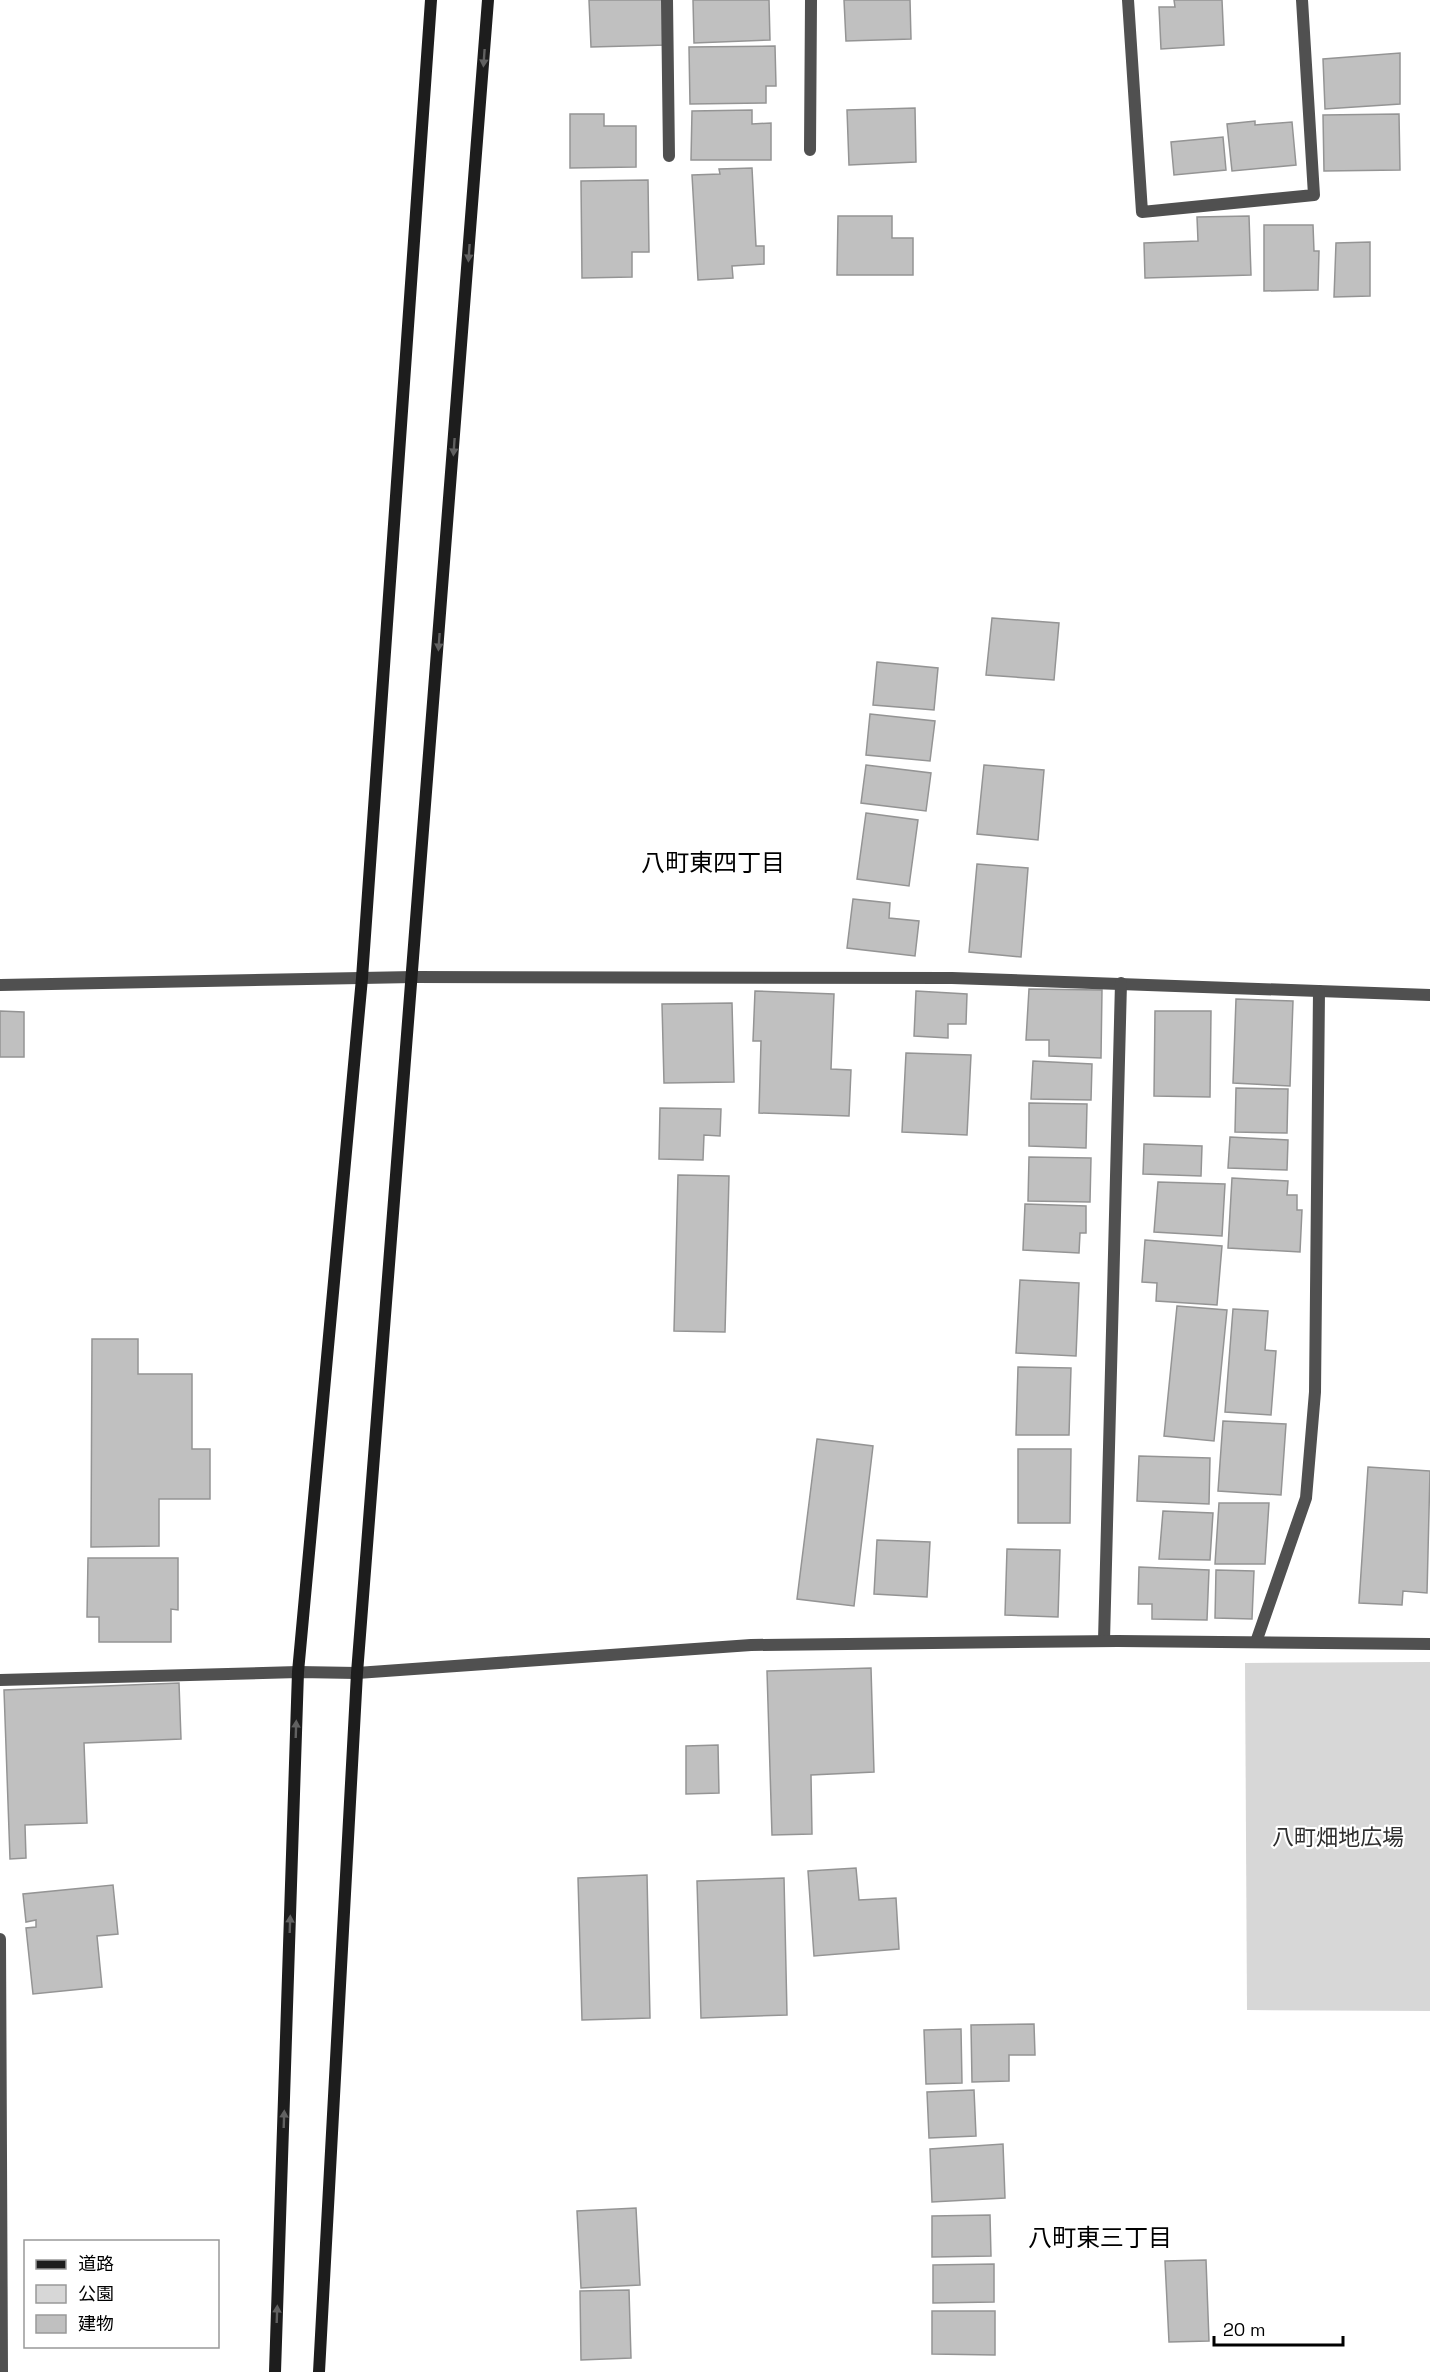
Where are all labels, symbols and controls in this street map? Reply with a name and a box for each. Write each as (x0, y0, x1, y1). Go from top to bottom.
one-way arrow (479, 49, 488, 68)
one-way arrow (465, 243, 474, 262)
one-way arrow (450, 438, 459, 457)
one-way arrow (435, 632, 444, 651)
district label: 八町東四丁目 (641, 847, 785, 878)
one-way arrow (292, 1719, 301, 1738)
park label: 八町畑地広場 (1272, 1823, 1404, 1851)
one-way arrow (285, 1914, 295, 1933)
one-way arrow (279, 2109, 288, 2128)
district label: 八町東三丁目 (1028, 2222, 1172, 2253)
legend (24, 2240, 219, 2348)
text: 道路 (78, 2252, 114, 2275)
text: 公園 (78, 2282, 114, 2305)
one-way arrow (273, 2304, 282, 2323)
scale bar (1214, 2309, 1343, 2347)
text: 建物 (78, 2312, 114, 2335)
text: 20 m (1223, 2318, 1266, 2341)

